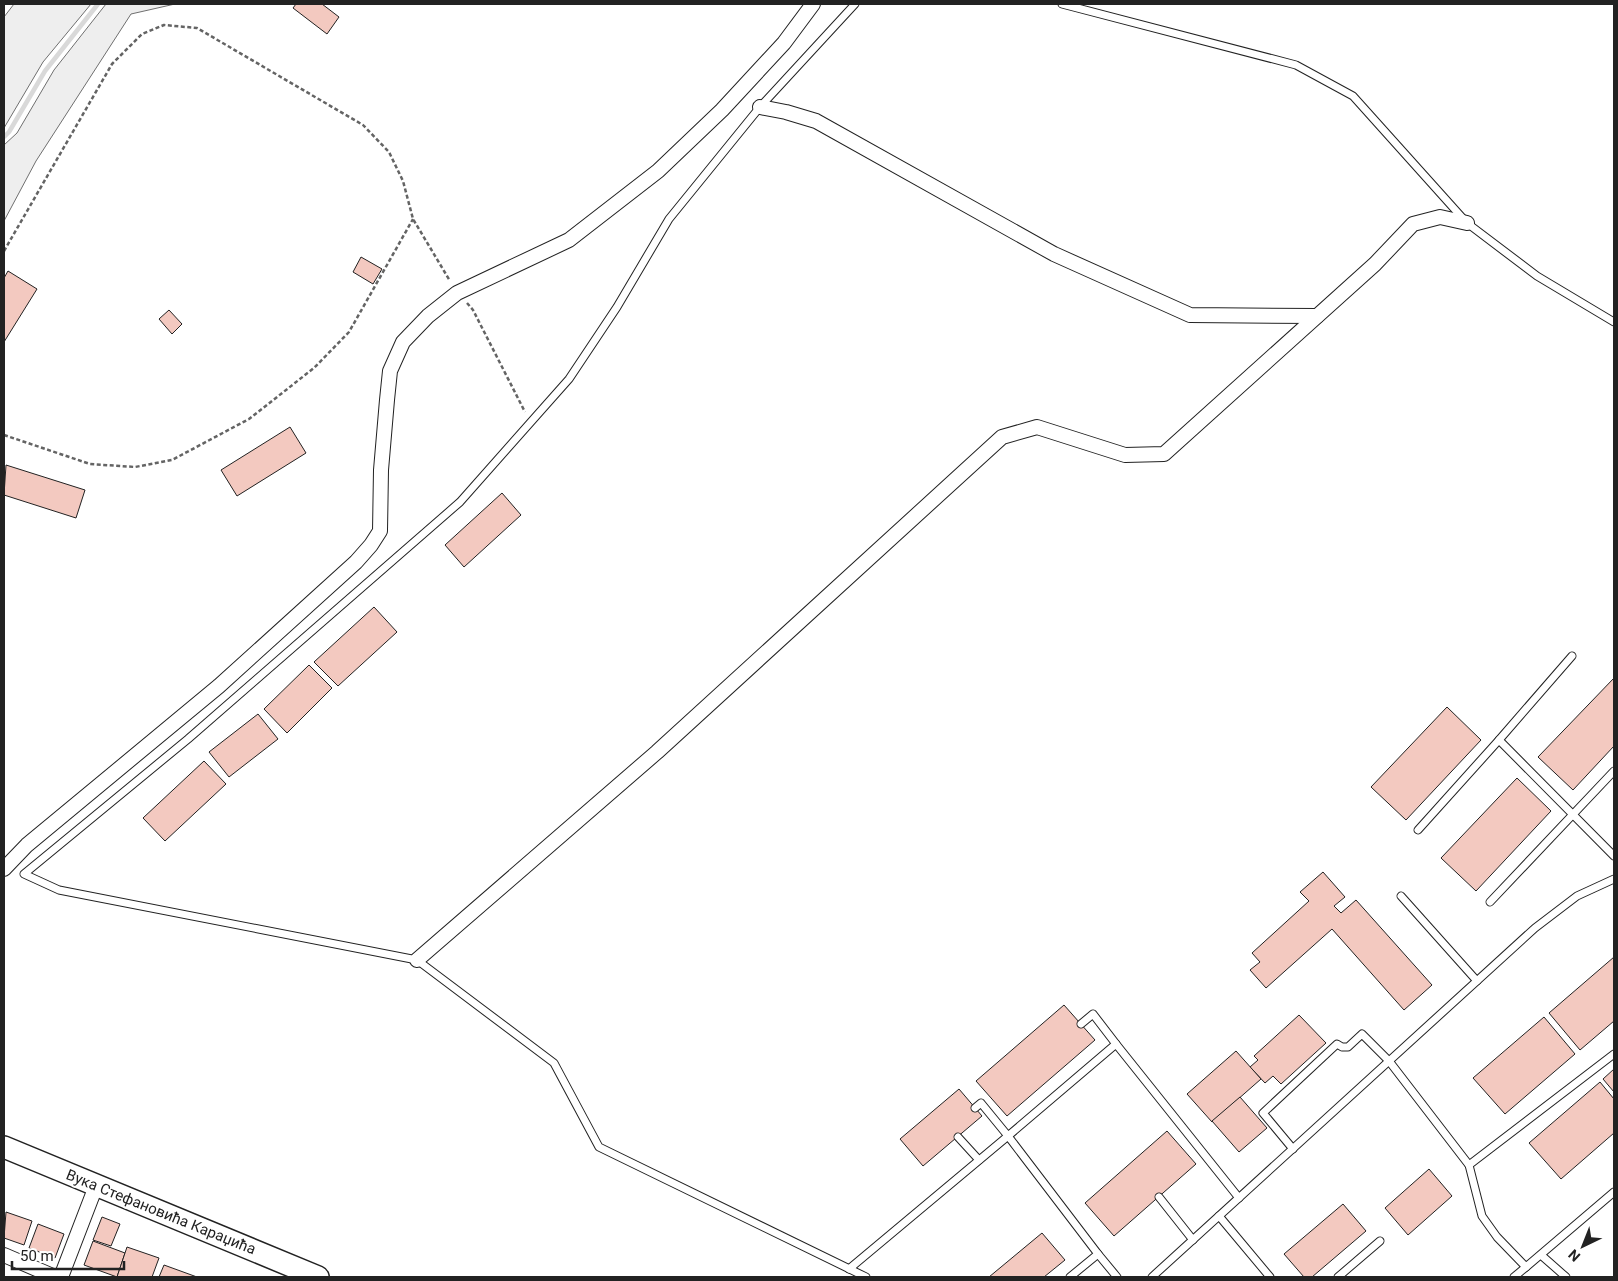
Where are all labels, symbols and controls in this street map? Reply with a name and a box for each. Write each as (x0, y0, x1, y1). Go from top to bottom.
street label: Вука Стефановића Караџића (64, 1166, 258, 1258)
north arrow (1558, 1221, 1608, 1271)
scale bar (12, 1238, 125, 1270)
text: N (1565, 1246, 1583, 1265)
text: 50 m (20, 1247, 54, 1265)

